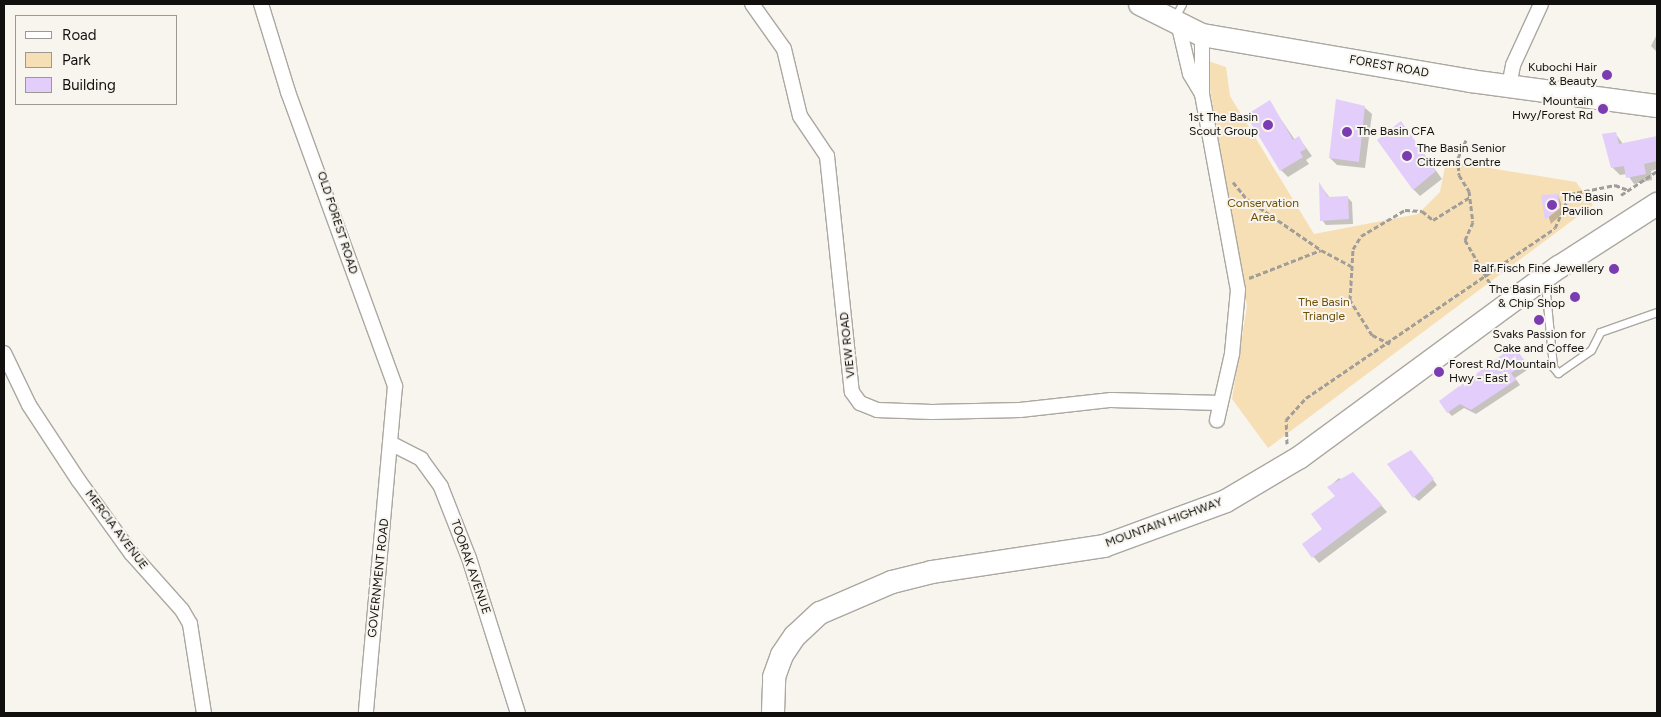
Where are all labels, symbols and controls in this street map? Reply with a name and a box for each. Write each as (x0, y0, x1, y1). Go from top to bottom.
legend (15, 15, 178, 105)
text: Road (62, 26, 97, 44)
text: Park (62, 51, 91, 69)
street label: FOREST ROAD (1348, 53, 1430, 81)
place label: Kubochi Hair & Beauty (1528, 61, 1597, 89)
marker: Kubochi Hair & Beauty (1601, 69, 1613, 81)
text: Building (62, 76, 116, 94)
place label: Mountain Hwy/Forest Rd (1512, 95, 1593, 123)
marker: Mountain Hwy/Forest Rd (1597, 103, 1609, 115)
place label: 1st The Basin Scout Group (1189, 111, 1258, 139)
marker: 1st The Basin Scout Group (1262, 119, 1274, 131)
place label: The Basin CFA (1357, 125, 1435, 139)
marker: The Basin CFA (1341, 126, 1353, 138)
place label: The Basin Senior Citizens Centre (1417, 142, 1506, 170)
marker: The Basin Senior Citizens Centre (1401, 150, 1413, 162)
street label: OLD FOREST ROAD (314, 170, 360, 276)
place label: The Basin Pavilion (1562, 191, 1613, 219)
park label: Conservation Area (1227, 197, 1299, 225)
marker: The Basin Pavilion (1546, 199, 1558, 211)
place label: Ralf Fisch Fine Jewellery (1473, 262, 1604, 276)
marker: Ralf Fisch Fine Jewellery (1608, 263, 1620, 275)
place label: The Basin Fish & Chip Shop (1489, 283, 1565, 311)
marker: The Basin Fish & Chip Shop (1569, 291, 1581, 303)
park label: The Basin Triangle (1298, 296, 1350, 324)
street label: VIEW ROAD (837, 311, 859, 379)
marker: Svaks Passion for Cake and Coffee (1533, 314, 1545, 326)
place label: Svaks Passion for Cake and Coffee (1493, 328, 1585, 356)
place label: Forest Rd/Mountain Hwy - East (1449, 358, 1556, 386)
marker: Forest Rd/Mountain Hwy - East (1433, 366, 1445, 378)
street label: MERCIA AVENUE (81, 487, 151, 573)
street label: MOUNTAIN HIGHWAY (1104, 495, 1224, 551)
street label: GOVERNMENT ROAD (366, 518, 392, 638)
street label: TOORAK AVENUE (447, 518, 493, 616)

